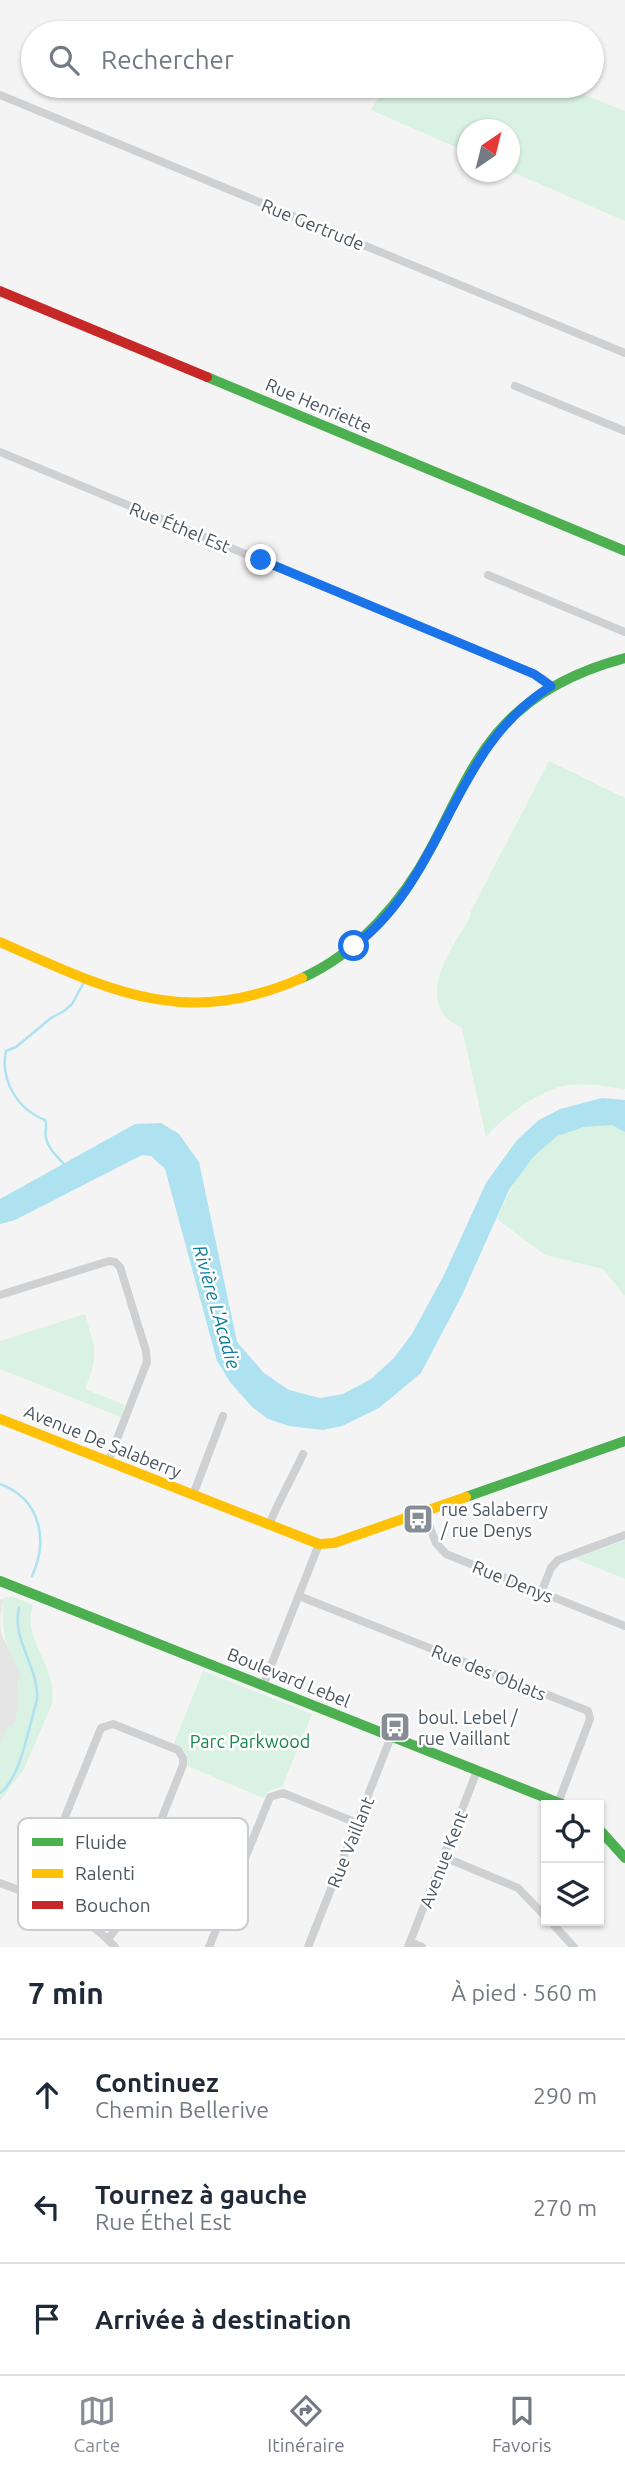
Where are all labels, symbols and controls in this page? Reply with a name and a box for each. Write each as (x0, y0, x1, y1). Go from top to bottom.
search box (21, 21, 604, 98)
icon: search (45, 41, 83, 79)
text: Rechercher (101, 45, 234, 74)
north arrow (457, 119, 520, 182)
street label: Rue Gertrude (259, 194, 367, 254)
street label: Rue Henriette (263, 374, 375, 436)
street label: Rue Éthel Est (127, 497, 234, 556)
route end (245, 544, 276, 575)
route start (338, 930, 369, 961)
water label: Rivière L'Acadie (189, 1243, 245, 1372)
street label: Avenue De Salaberry (22, 1400, 185, 1482)
place label: rue Salaberry / rue Denys (440, 1499, 548, 1540)
bus stop icon: rue Salaberry / rue Denys (401, 1502, 435, 1536)
street label: Rue Denys (470, 1556, 556, 1606)
street label: Rue des Oblats (429, 1640, 549, 1704)
street label: Boulevard Lebel (225, 1643, 354, 1711)
place label: boul. Lebel / rue Vaillant (418, 1707, 519, 1748)
bus stop icon: boul. Lebel / rue Vaillant (378, 1710, 412, 1744)
park label: Parc Parkwood (190, 1731, 310, 1751)
street label: Rue Vaillant (323, 1794, 377, 1890)
map controls (541, 1800, 604, 1926)
button: locate (541, 1800, 604, 1863)
street label: Avenue Kent (415, 1807, 471, 1911)
legend (18, 1818, 248, 1930)
text: Fluide (75, 1831, 127, 1853)
text: Ralenti (75, 1862, 135, 1884)
button: layers (541, 1863, 604, 1926)
text: Bouchon (75, 1894, 151, 1916)
text: 7 min (28, 1976, 104, 2010)
text: À pied · 560 m (451, 1980, 597, 2005)
text: Continuez (95, 2068, 219, 2097)
icon: ahead (28, 2076, 66, 2114)
text: 290 m (533, 2083, 597, 2108)
text: Chemin Bellerive (95, 2097, 269, 2122)
text: Tournez à gauche (95, 2180, 307, 2209)
icon: left (28, 2188, 66, 2226)
text: 270 m (533, 2195, 597, 2220)
text: Rue Éthel Est (95, 2209, 231, 2234)
icon: arrive (28, 2300, 66, 2338)
text: Arrivée à destination (95, 2305, 351, 2334)
tab: Carte (74, 2392, 120, 2456)
tab: Itinéraire (267, 2392, 345, 2456)
tab: Favoris (492, 2392, 551, 2456)

